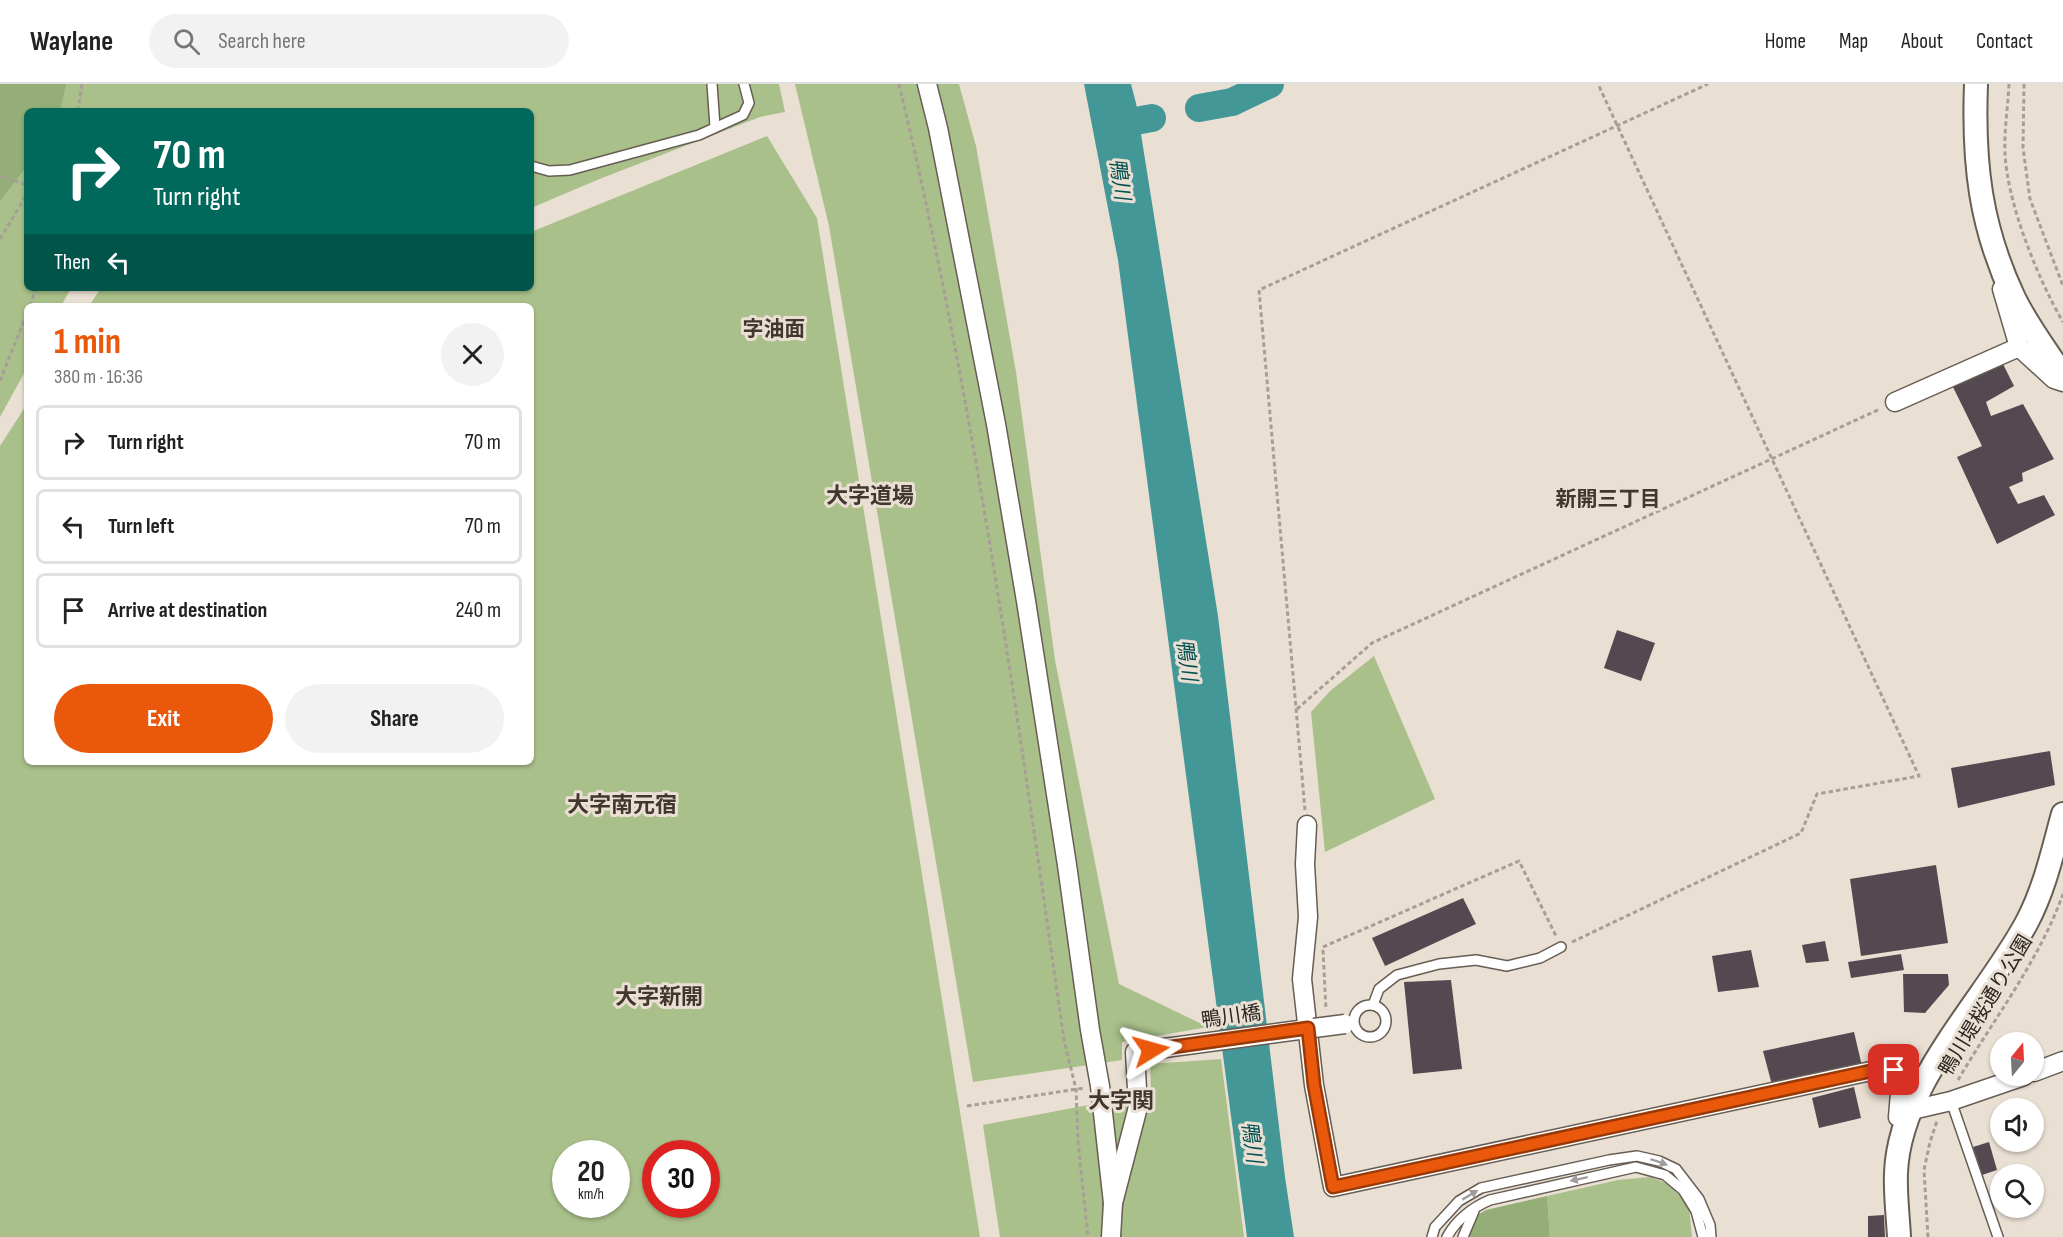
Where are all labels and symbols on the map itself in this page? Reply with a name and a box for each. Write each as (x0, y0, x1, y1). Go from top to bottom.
water label: 鴨川 (1104, 157, 1135, 204)
district label: 字油面 (743, 317, 806, 342)
district label: 大字道場 (826, 483, 914, 510)
district label: 新開三丁目 (1556, 487, 1661, 512)
water label: 鴨川 (1171, 638, 1202, 685)
district label: 大字南元宿 (567, 792, 677, 819)
street label: 鴨川堤桜通り公園 (1934, 931, 2037, 1080)
district label: 大字新開 (615, 984, 703, 1011)
street label: 鴨川橋 (1200, 1001, 1263, 1033)
position arrow (1119, 1018, 1183, 1082)
north arrow (1990, 1032, 2044, 1086)
pin (1868, 1044, 1919, 1095)
district label: 大字関 (1088, 1088, 1154, 1115)
water label: 鴨川 (1236, 1120, 1267, 1167)
speed limit sign: 30 (642, 1140, 720, 1218)
one-way arrow (1650, 1158, 1668, 1168)
one-way arrow (1569, 1175, 1588, 1184)
one-way arrow (1462, 1189, 1478, 1200)

